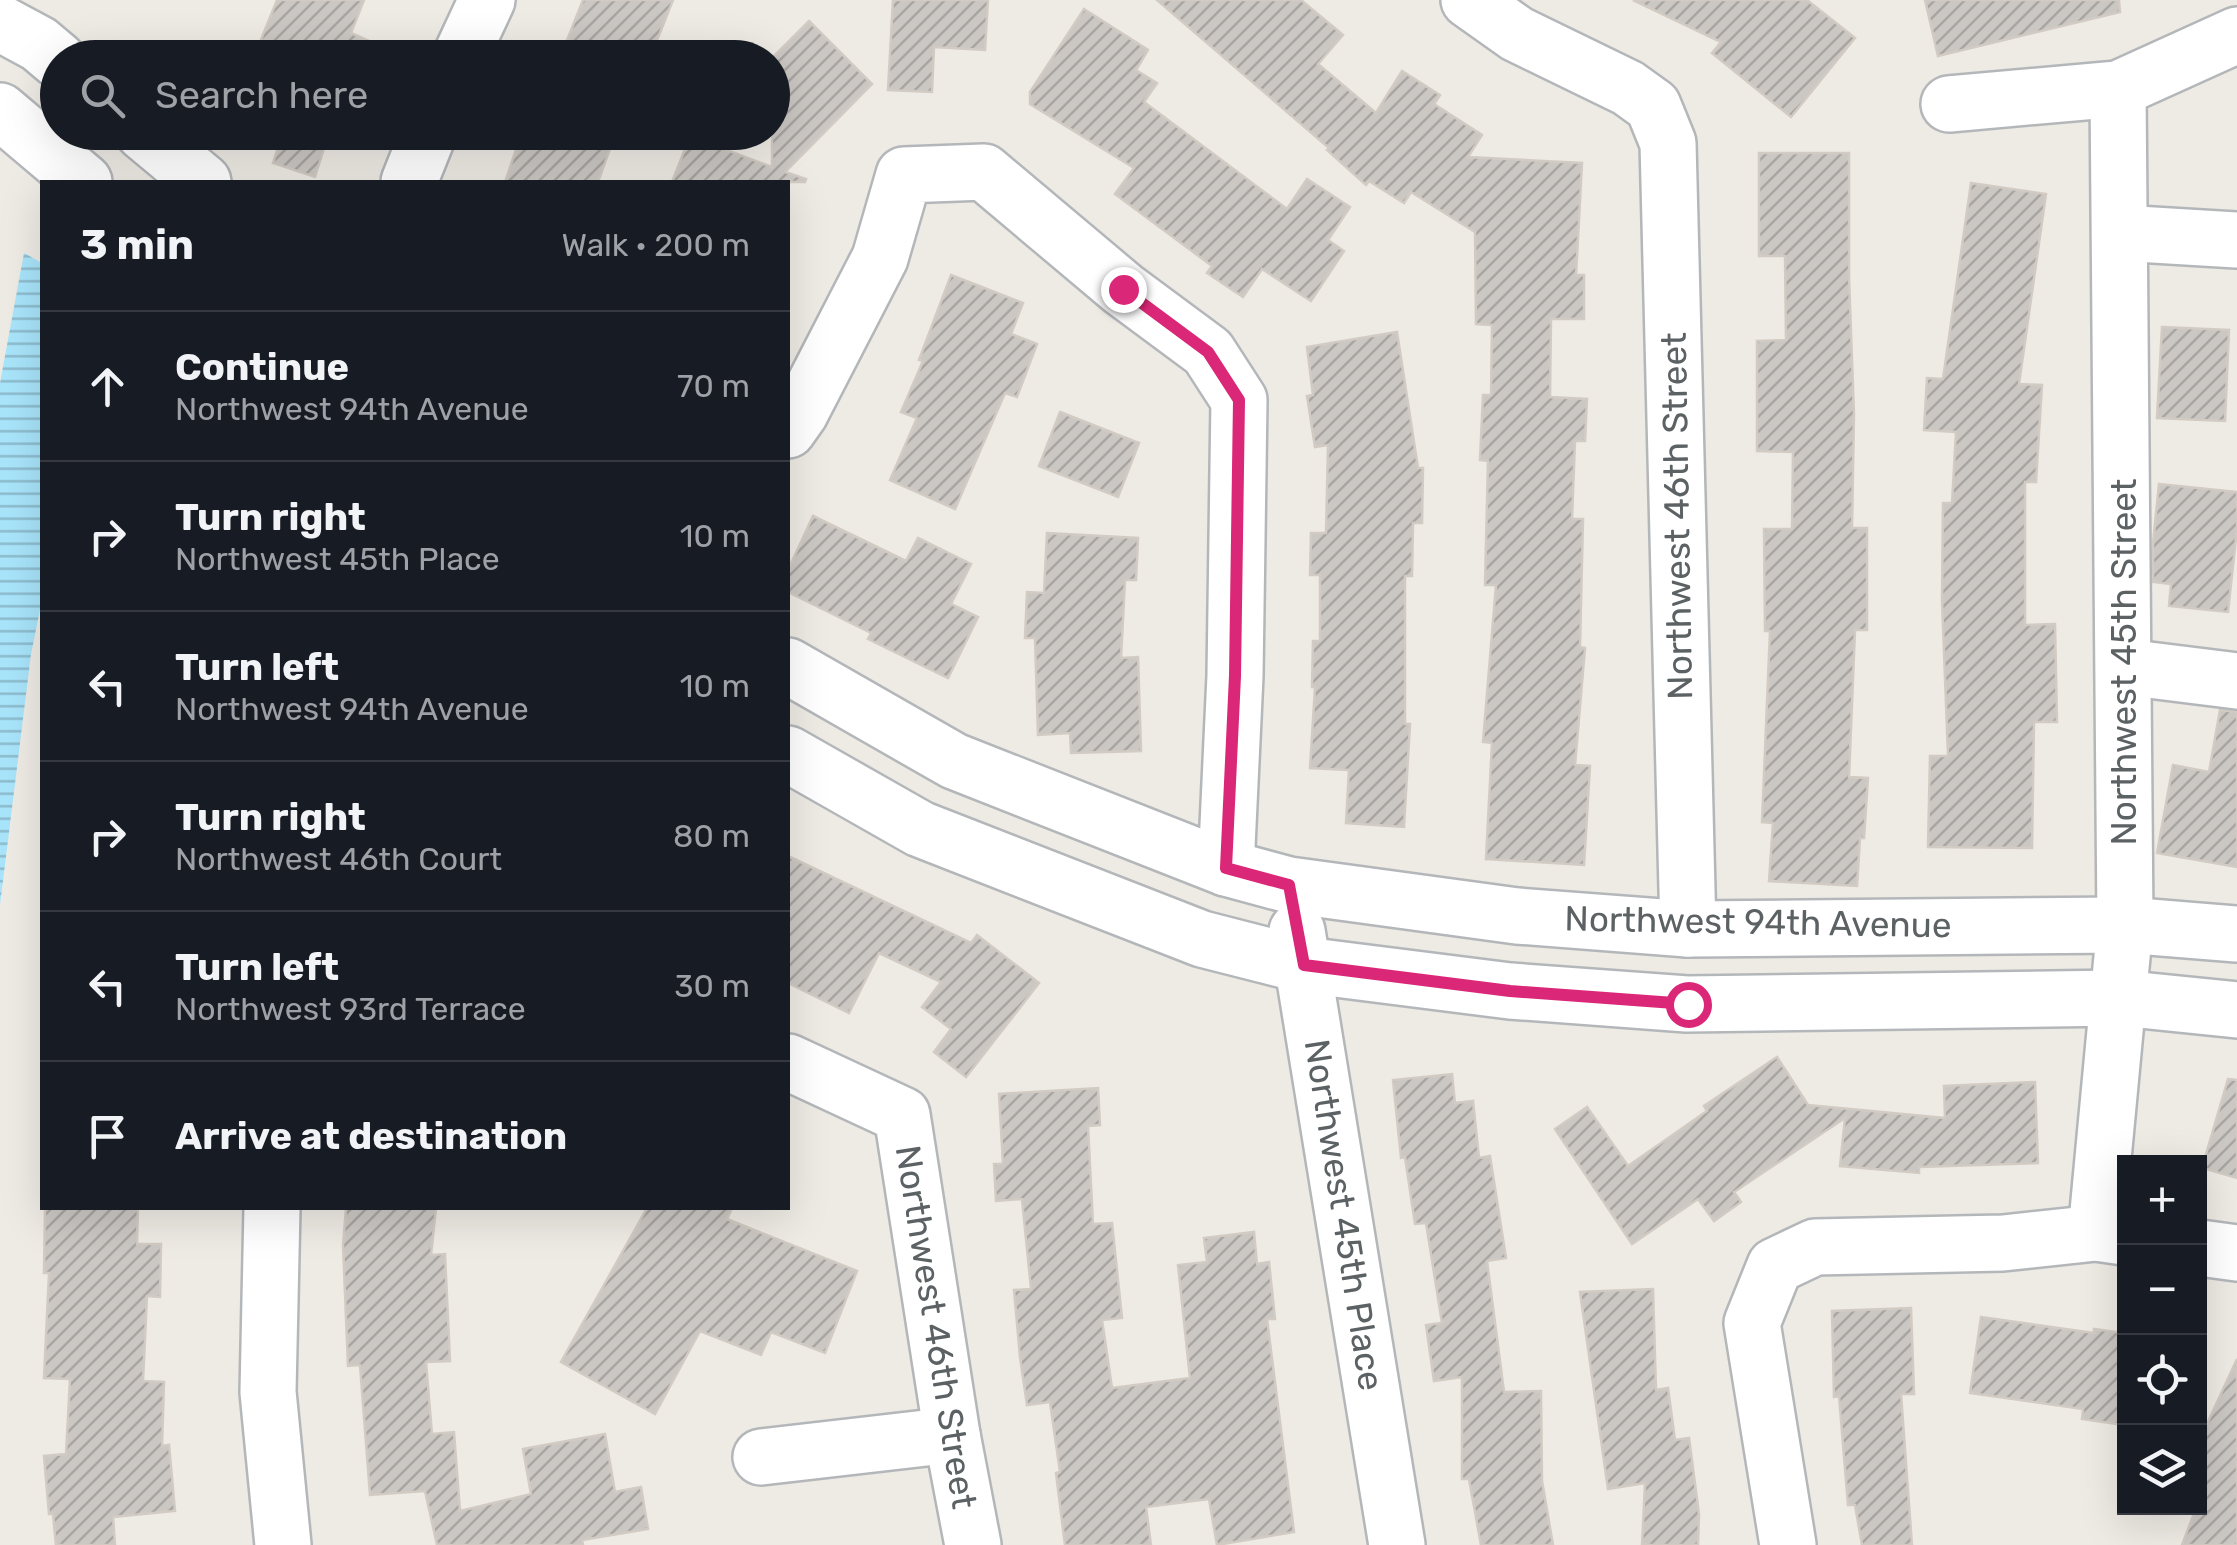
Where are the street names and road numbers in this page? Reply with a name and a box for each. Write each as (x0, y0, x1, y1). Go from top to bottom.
street label: Northwest 46th Street (1653, 332, 1701, 700)
street label: Northwest 45th Street (2103, 478, 2145, 846)
street label: Northwest 94th Avenue (1564, 898, 1952, 946)
street label: Northwest 45th Place (1295, 1036, 1393, 1394)
street label: Northwest 46th Street (887, 1142, 985, 1512)

